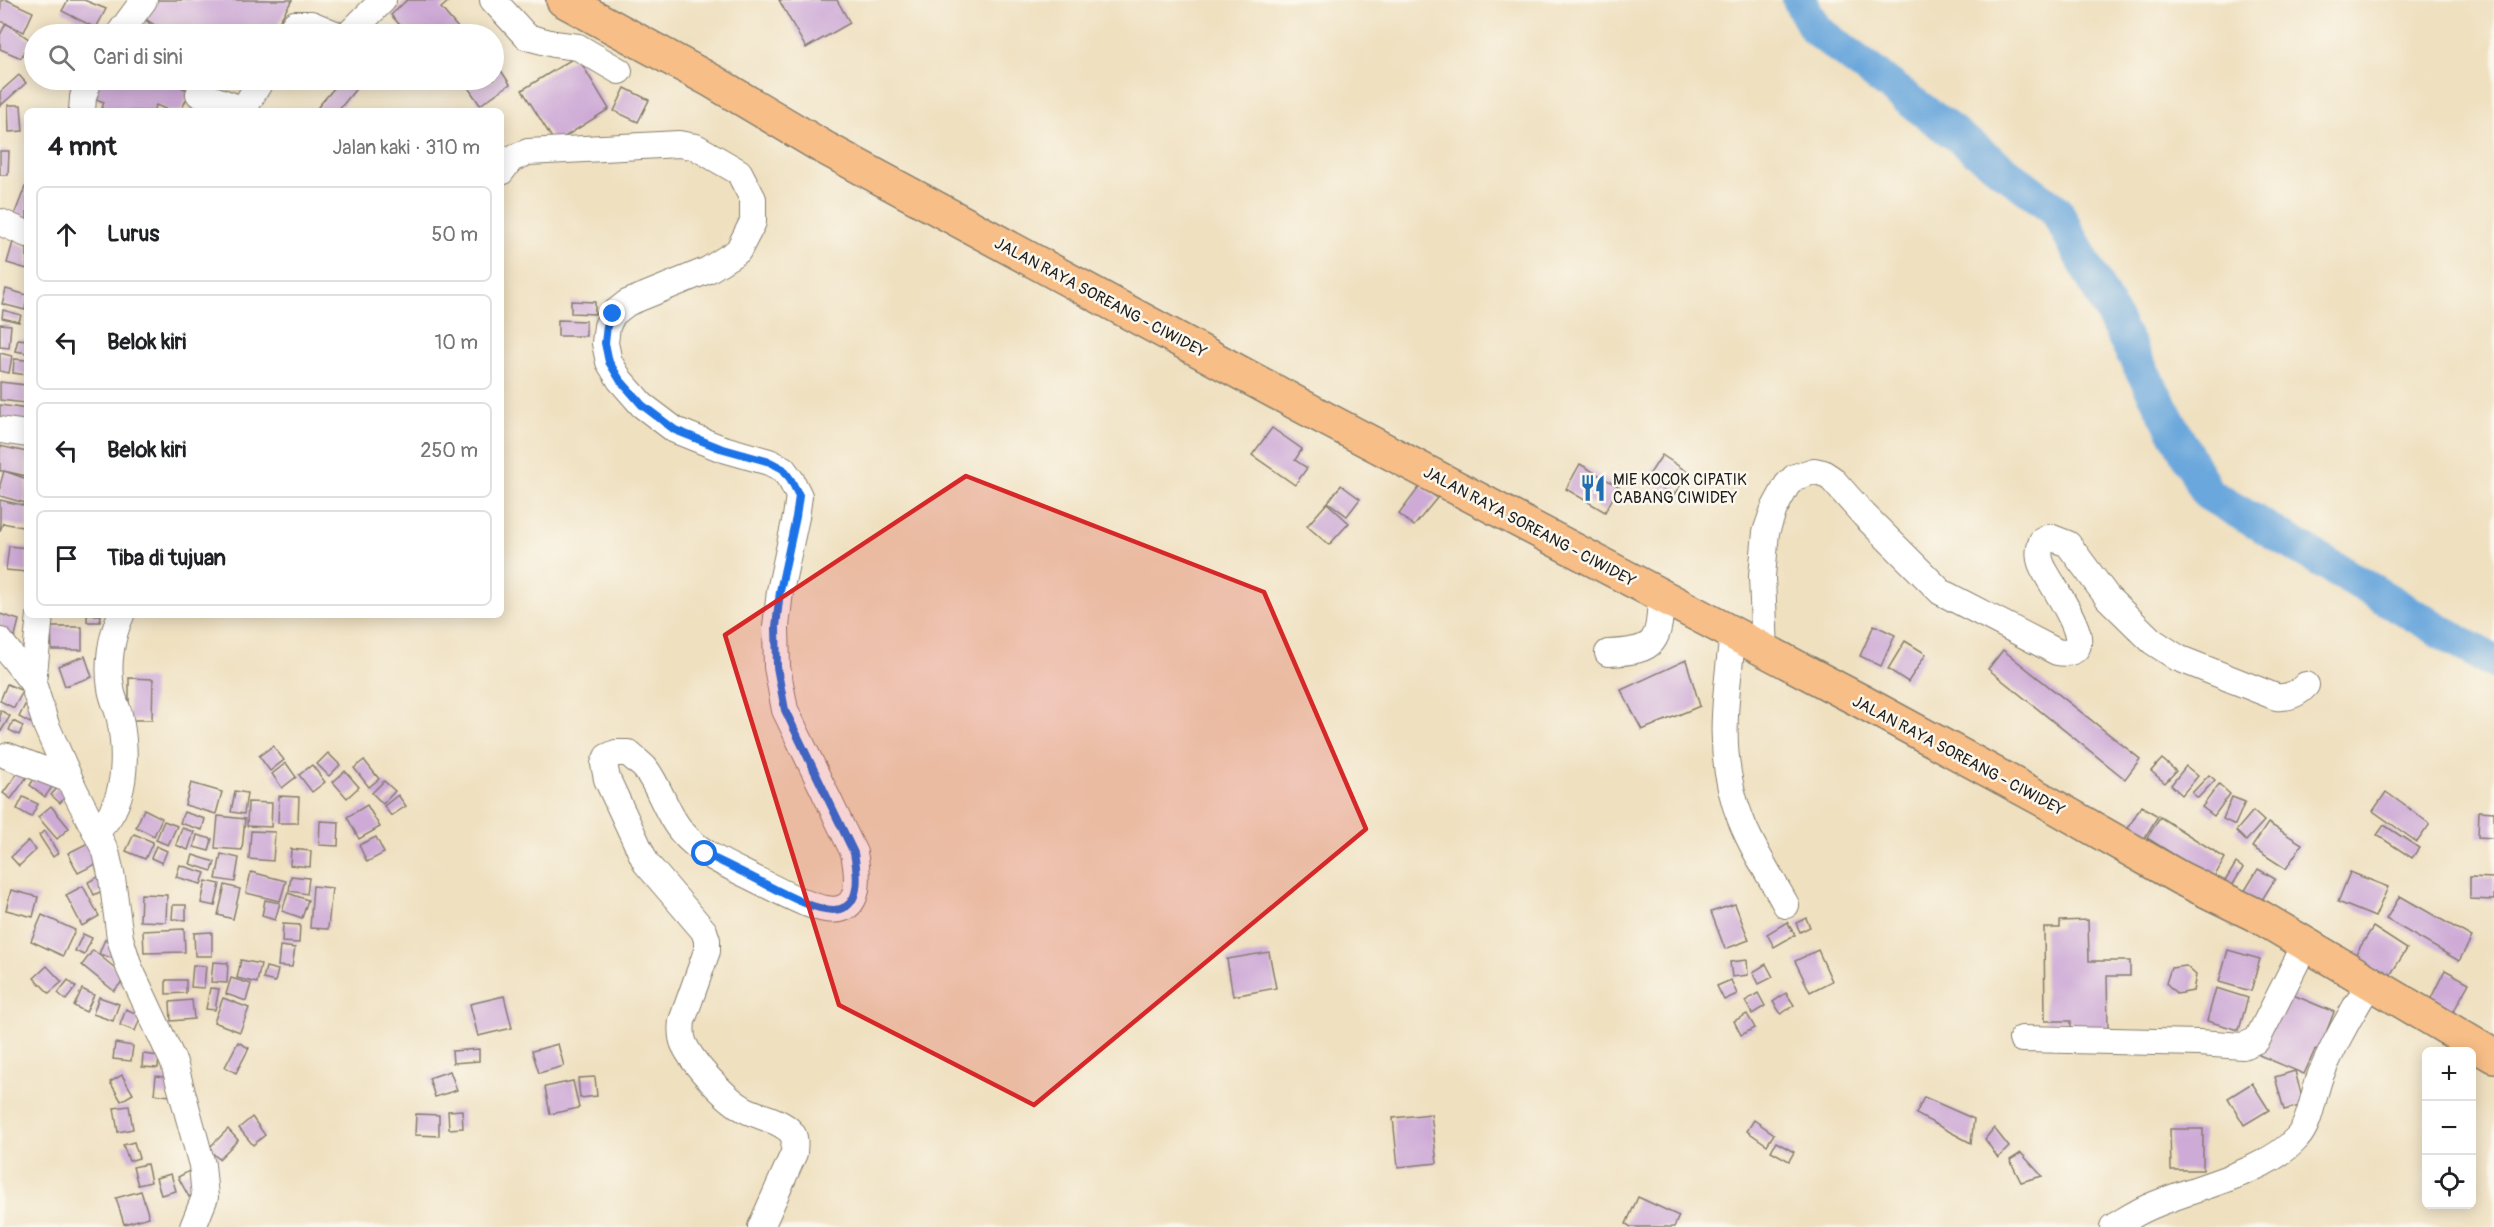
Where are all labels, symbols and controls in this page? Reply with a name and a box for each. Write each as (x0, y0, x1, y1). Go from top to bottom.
search box (24, 24, 504, 90)
icon: search (45, 41, 78, 74)
text: Cari di sini (93, 43, 183, 71)
text: 4 mnt (48, 131, 117, 163)
text: Jalan kaki · 310 m (333, 135, 480, 160)
icon: ahead (50, 218, 83, 251)
text: Lurus (107, 220, 159, 248)
text: 50 m (431, 222, 478, 247)
street label: JALAN RAYA SOREANG - CIWIDEY (991, 233, 1210, 362)
route end (599, 300, 625, 326)
icon: left (50, 326, 83, 359)
text: Belok kiri (107, 328, 186, 356)
text: 10 m (434, 330, 478, 355)
icon: left (50, 434, 83, 467)
text: Belok kiri (107, 436, 186, 464)
text: 250 m (420, 438, 478, 463)
street label: JALAN RAYA SOREANG - CIWIDEY (1420, 462, 1639, 591)
place label: MIE KOCOK CIPATIK CABANG CIWIDEY (1613, 470, 1747, 508)
restaurant icon: MIE KOCOK CIPATIK CABANG CIWIDEY (1578, 473, 1608, 503)
icon: arrive (50, 542, 83, 575)
text: Tiba di tujuan (107, 544, 226, 572)
street label: JALAN RAYA SOREANG - CIWIDEY (1849, 691, 2068, 820)
route start (691, 840, 717, 866)
map controls (2422, 1047, 2476, 1209)
button: + (2422, 1047, 2476, 1101)
button: − (2422, 1101, 2476, 1155)
button: locate (2422, 1155, 2476, 1209)

